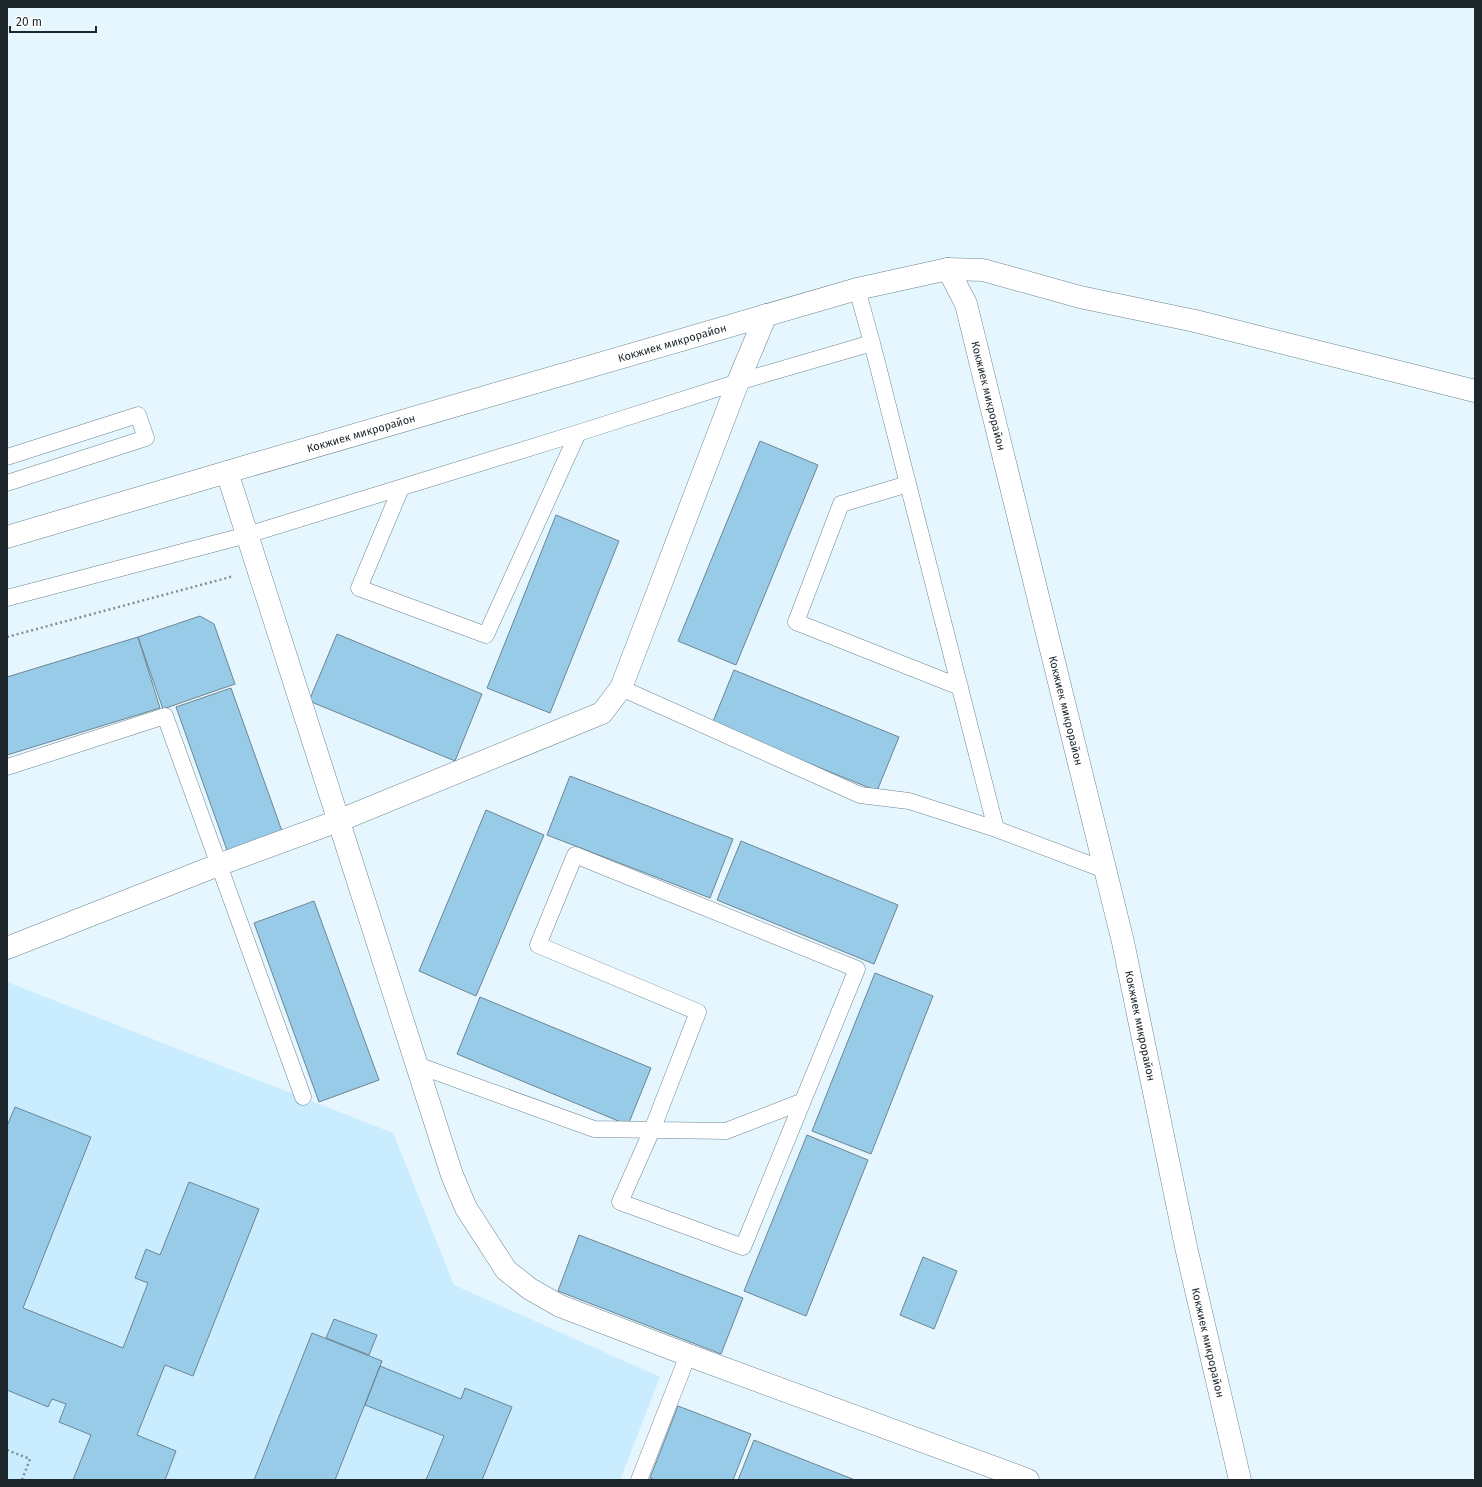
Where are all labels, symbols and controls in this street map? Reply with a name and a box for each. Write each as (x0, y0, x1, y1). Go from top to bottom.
scale bar (10, 8, 96, 34)
text: 20 m (16, 15, 42, 29)
street label: Кокжиек микрорайон (616, 321, 728, 365)
street label: Кокжиек микрорайон (969, 340, 1008, 452)
street label: Кокжиек микрорайон (305, 411, 417, 455)
street label: Кокжиек микрорайон (1046, 654, 1086, 767)
street label: Кокжиек микрорайон (1123, 970, 1158, 1082)
street label: Кокжиек микрорайон (1189, 1286, 1227, 1399)

